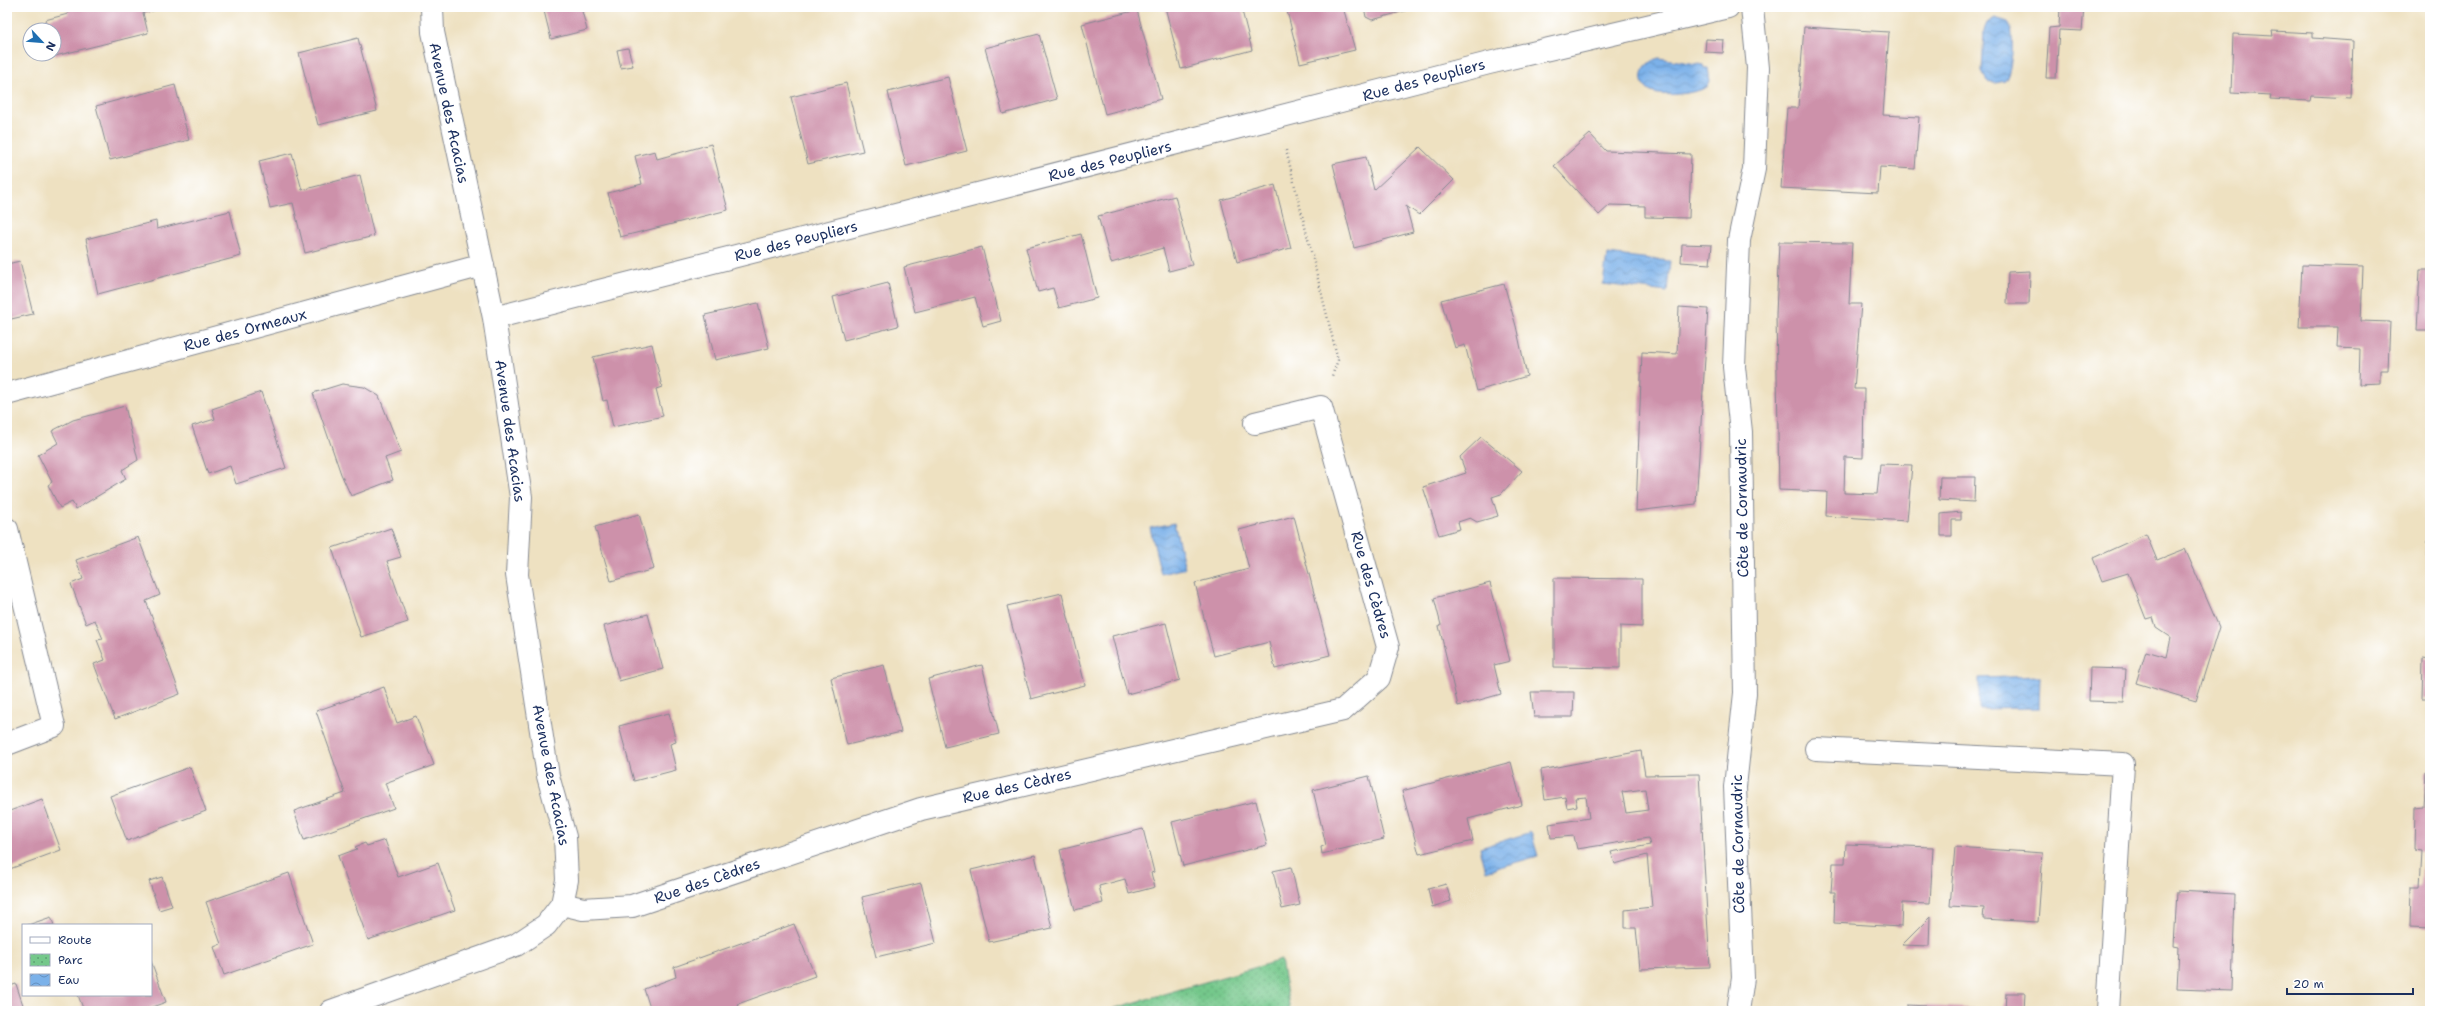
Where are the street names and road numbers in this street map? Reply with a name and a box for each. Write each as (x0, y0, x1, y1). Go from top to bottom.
street label: Avenue des Acacias (424, 41, 474, 185)
street label: Rue des Peupliers (1360, 54, 1488, 106)
street label: Rue des Peupliers (1046, 136, 1174, 186)
street label: Rue des Peupliers (732, 216, 860, 266)
street label: Rue des Ormeaux (181, 304, 309, 356)
street label: Avenue des Acacias (490, 359, 530, 503)
street label: Côte de Cornaudric (1731, 438, 1753, 578)
street label: Rue des Cèdres (1346, 529, 1396, 641)
street label: Avenue des Acacias (527, 703, 575, 847)
street label: Rue des Cèdres (961, 764, 1073, 808)
street label: Côte de Cornaudric (1727, 774, 1749, 914)
street label: Rue des Cèdres (651, 853, 763, 909)

